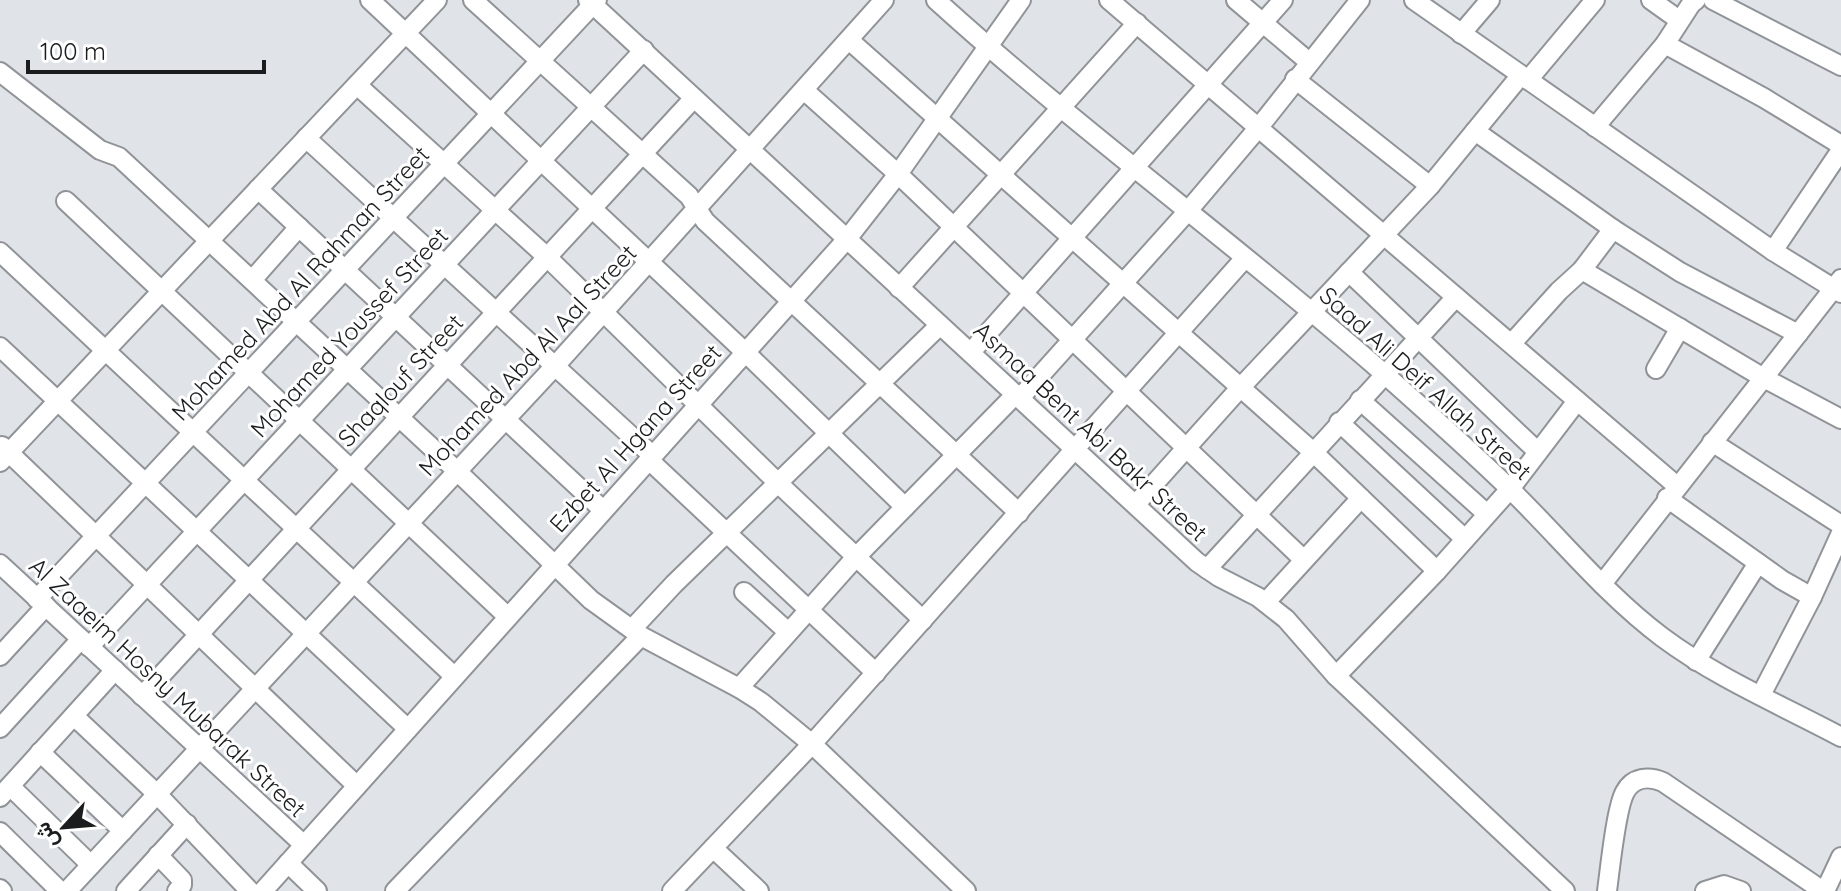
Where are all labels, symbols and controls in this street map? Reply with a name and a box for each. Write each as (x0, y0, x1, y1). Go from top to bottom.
scale bar (28, 24, 264, 74)
text: 100 m (40, 36, 106, 66)
street label: Mohamed Abd Al Rahman Street (165, 139, 435, 427)
street label: Mohamed Youssef Street (244, 221, 454, 443)
street label: Mohamed Abd Al Aal Street (412, 238, 642, 482)
street label: Saad Ali Deif Allah Street (1314, 280, 1538, 486)
street label: Shaqlouf Street (331, 307, 469, 453)
street label: Asmaa Bent Abi Bakr Street (968, 315, 1214, 547)
street label: Ezbet Al Hgana Street (543, 338, 727, 538)
street label: Al Zaaeim Hosny Mubarak Street (23, 551, 313, 823)
north arrow (24, 787, 104, 867)
text: ش (28, 818, 64, 854)

